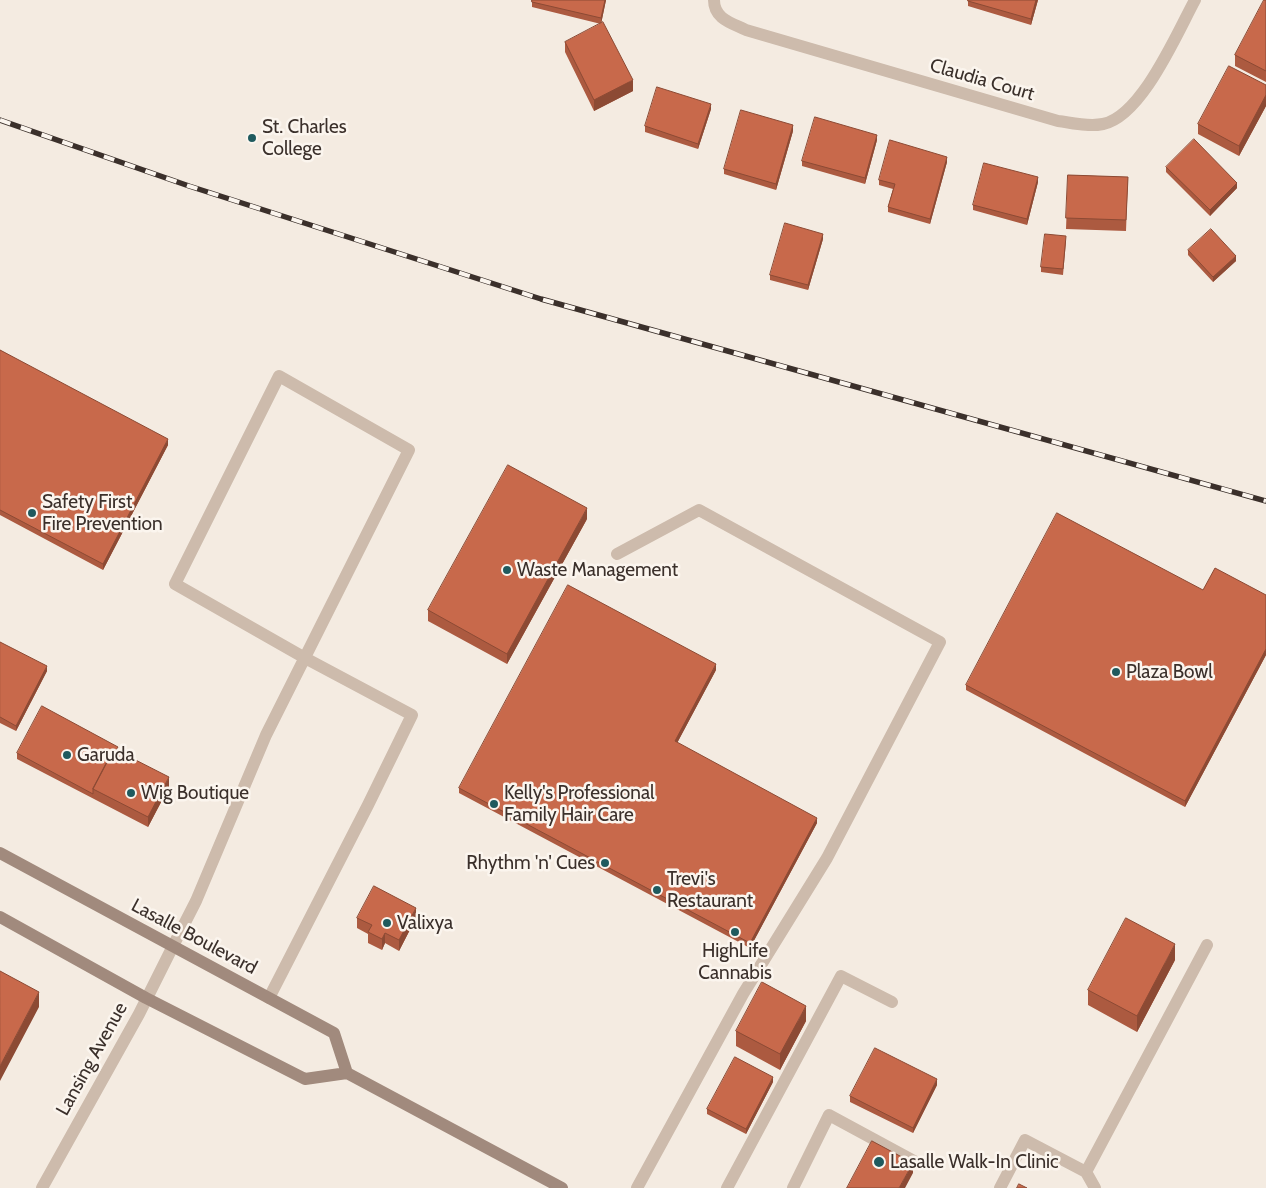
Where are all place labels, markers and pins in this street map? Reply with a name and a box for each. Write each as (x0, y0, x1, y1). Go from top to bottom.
place label: St. Charles College (262, 116, 347, 160)
marker: St. Charles College (246, 132, 258, 144)
place label: Safety First Fire Prevention (42, 491, 163, 535)
marker: Safety First Fire Prevention (26, 507, 38, 519)
place label: Waste Management (517, 559, 678, 581)
marker: Waste Management (501, 564, 513, 576)
place label: Plaza Bowl (1126, 661, 1213, 683)
marker: Plaza Bowl (1110, 666, 1122, 678)
place label: Garuda (77, 744, 135, 766)
marker: Garuda (61, 749, 73, 761)
place label: Wig Boutique (141, 782, 249, 804)
place label: Kelly's Professional Family Hair Care (504, 782, 655, 826)
marker: Wig Boutique (125, 787, 137, 799)
marker: Kelly's Professional Family Hair Care (488, 798, 500, 810)
place label: Rhythm 'n' Cues (466, 852, 595, 874)
marker: Rhythm 'n' Cues (599, 857, 611, 869)
place label: Trevi's Restaurant (667, 868, 753, 912)
marker: Trevi's Restaurant (651, 884, 663, 896)
place label: Valixya (397, 912, 453, 934)
marker: Valixya (381, 917, 393, 929)
marker: HighLife Cannabis (729, 926, 741, 938)
place label: HighLife Cannabis (698, 940, 772, 984)
place label: Lasalle Walk-In Clinic (890, 1151, 1059, 1173)
marker: Lasalle Walk-In Clinic (872, 1155, 886, 1169)

